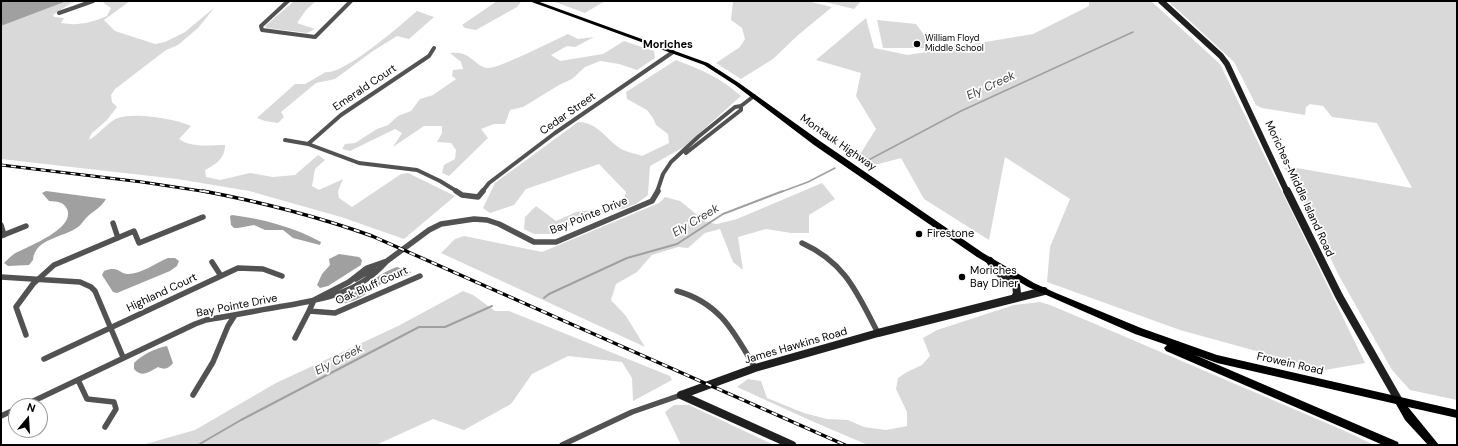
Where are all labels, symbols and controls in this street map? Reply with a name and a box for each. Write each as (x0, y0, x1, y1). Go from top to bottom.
place label: William Floyd Middle School (925, 34, 984, 55)
district label: Moriches (643, 38, 693, 52)
marker: William Floyd Middle School (912, 39, 922, 49)
street label: Emerald Court (331, 62, 399, 114)
water label: Ely Creek (964, 68, 1018, 104)
street label: Cedar Street (538, 90, 598, 138)
street label: Montauk Highway (797, 112, 879, 174)
street label: Moriches-Middle Island Road (1262, 119, 1336, 259)
street label: Bay Pointe Drive (548, 194, 630, 238)
water label: Ely Creek (670, 201, 722, 241)
place label: Firestone (927, 227, 974, 241)
marker: Firestone (914, 229, 924, 239)
street label: Oak Bluff Court (334, 264, 410, 308)
place label: Moriches Bay Diner (970, 264, 1018, 290)
street label: Highland Court (125, 271, 199, 315)
marker: Moriches Bay Diner (957, 272, 967, 282)
street label: Bay Pointe Drive (195, 292, 279, 320)
street label: James Hawkins Road (743, 325, 849, 367)
water label: Ely Creek (313, 341, 365, 379)
street label: Frowein Road (1255, 350, 1325, 378)
north arrow (8, 398, 48, 438)
text: N (25, 400, 37, 415)

